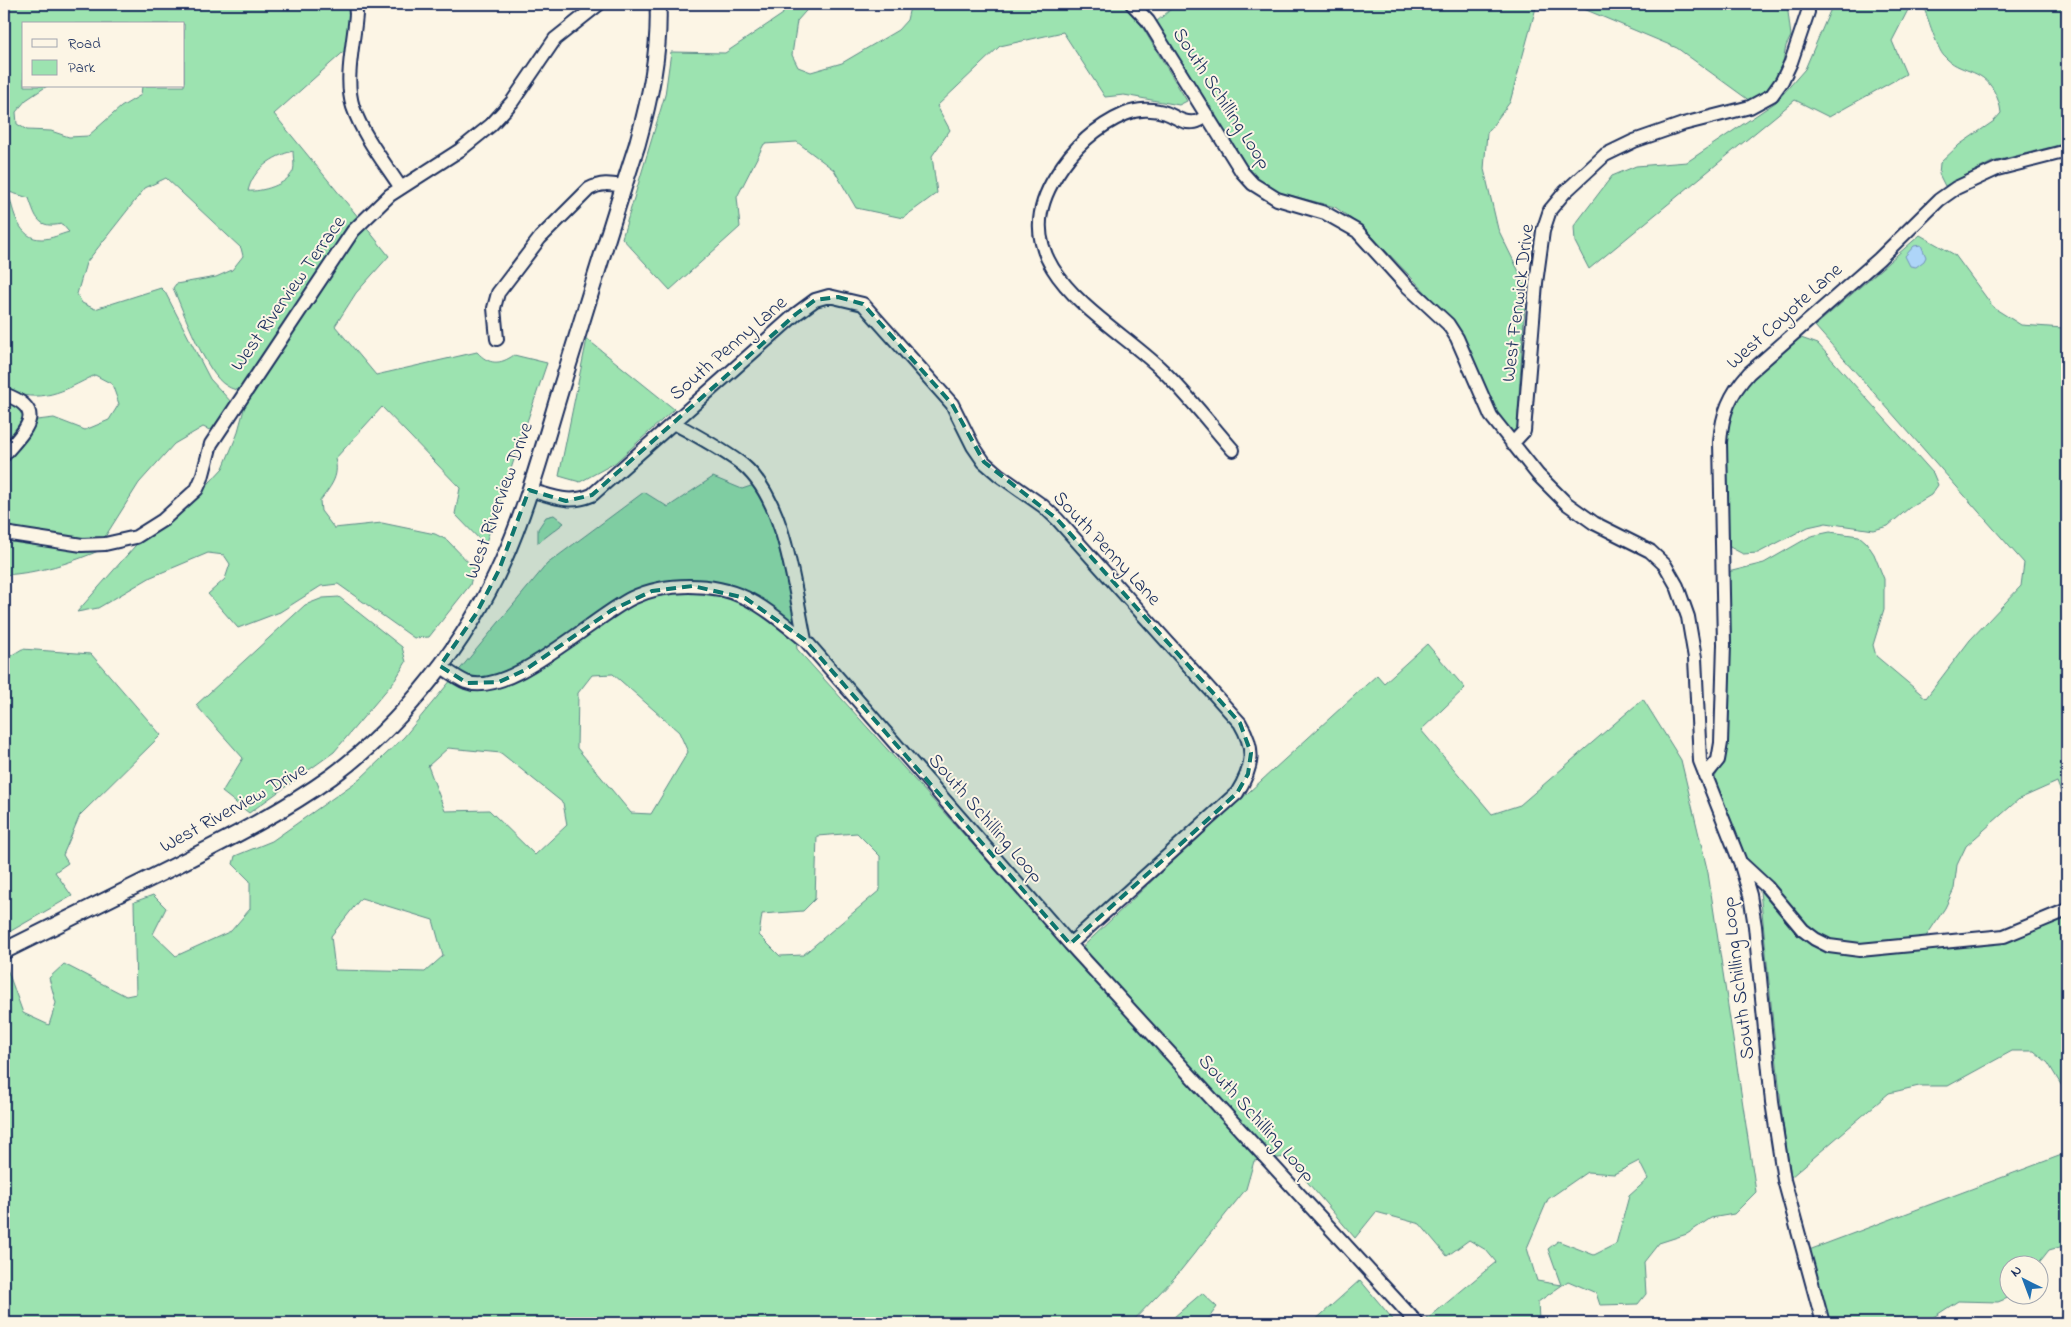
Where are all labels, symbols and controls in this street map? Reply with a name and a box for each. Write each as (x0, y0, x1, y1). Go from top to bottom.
legend (22, 22, 185, 88)
street label: South Schilling Loop (1163, 22, 1278, 176)
text: Road (68, 33, 101, 55)
text: Park (68, 57, 96, 79)
street label: West Riverview Terrace (224, 210, 354, 378)
street label: West Fenwick Drive (1495, 222, 1543, 384)
street label: West Coyote Lane (1720, 257, 1850, 377)
street label: South Penny Lane (664, 289, 794, 409)
street label: West Riverview Drive (458, 419, 542, 583)
street label: South Penny Lane (1045, 485, 1167, 613)
street label: South Schilling Loop (920, 748, 1050, 891)
street label: West Riverview Drive (155, 756, 313, 862)
street label: South Schilling Loop (1715, 895, 1764, 1061)
street label: South Schilling Loop (1190, 1048, 1322, 1190)
north arrow (1998, 1254, 2048, 1304)
text: N (2006, 1260, 2027, 1282)

